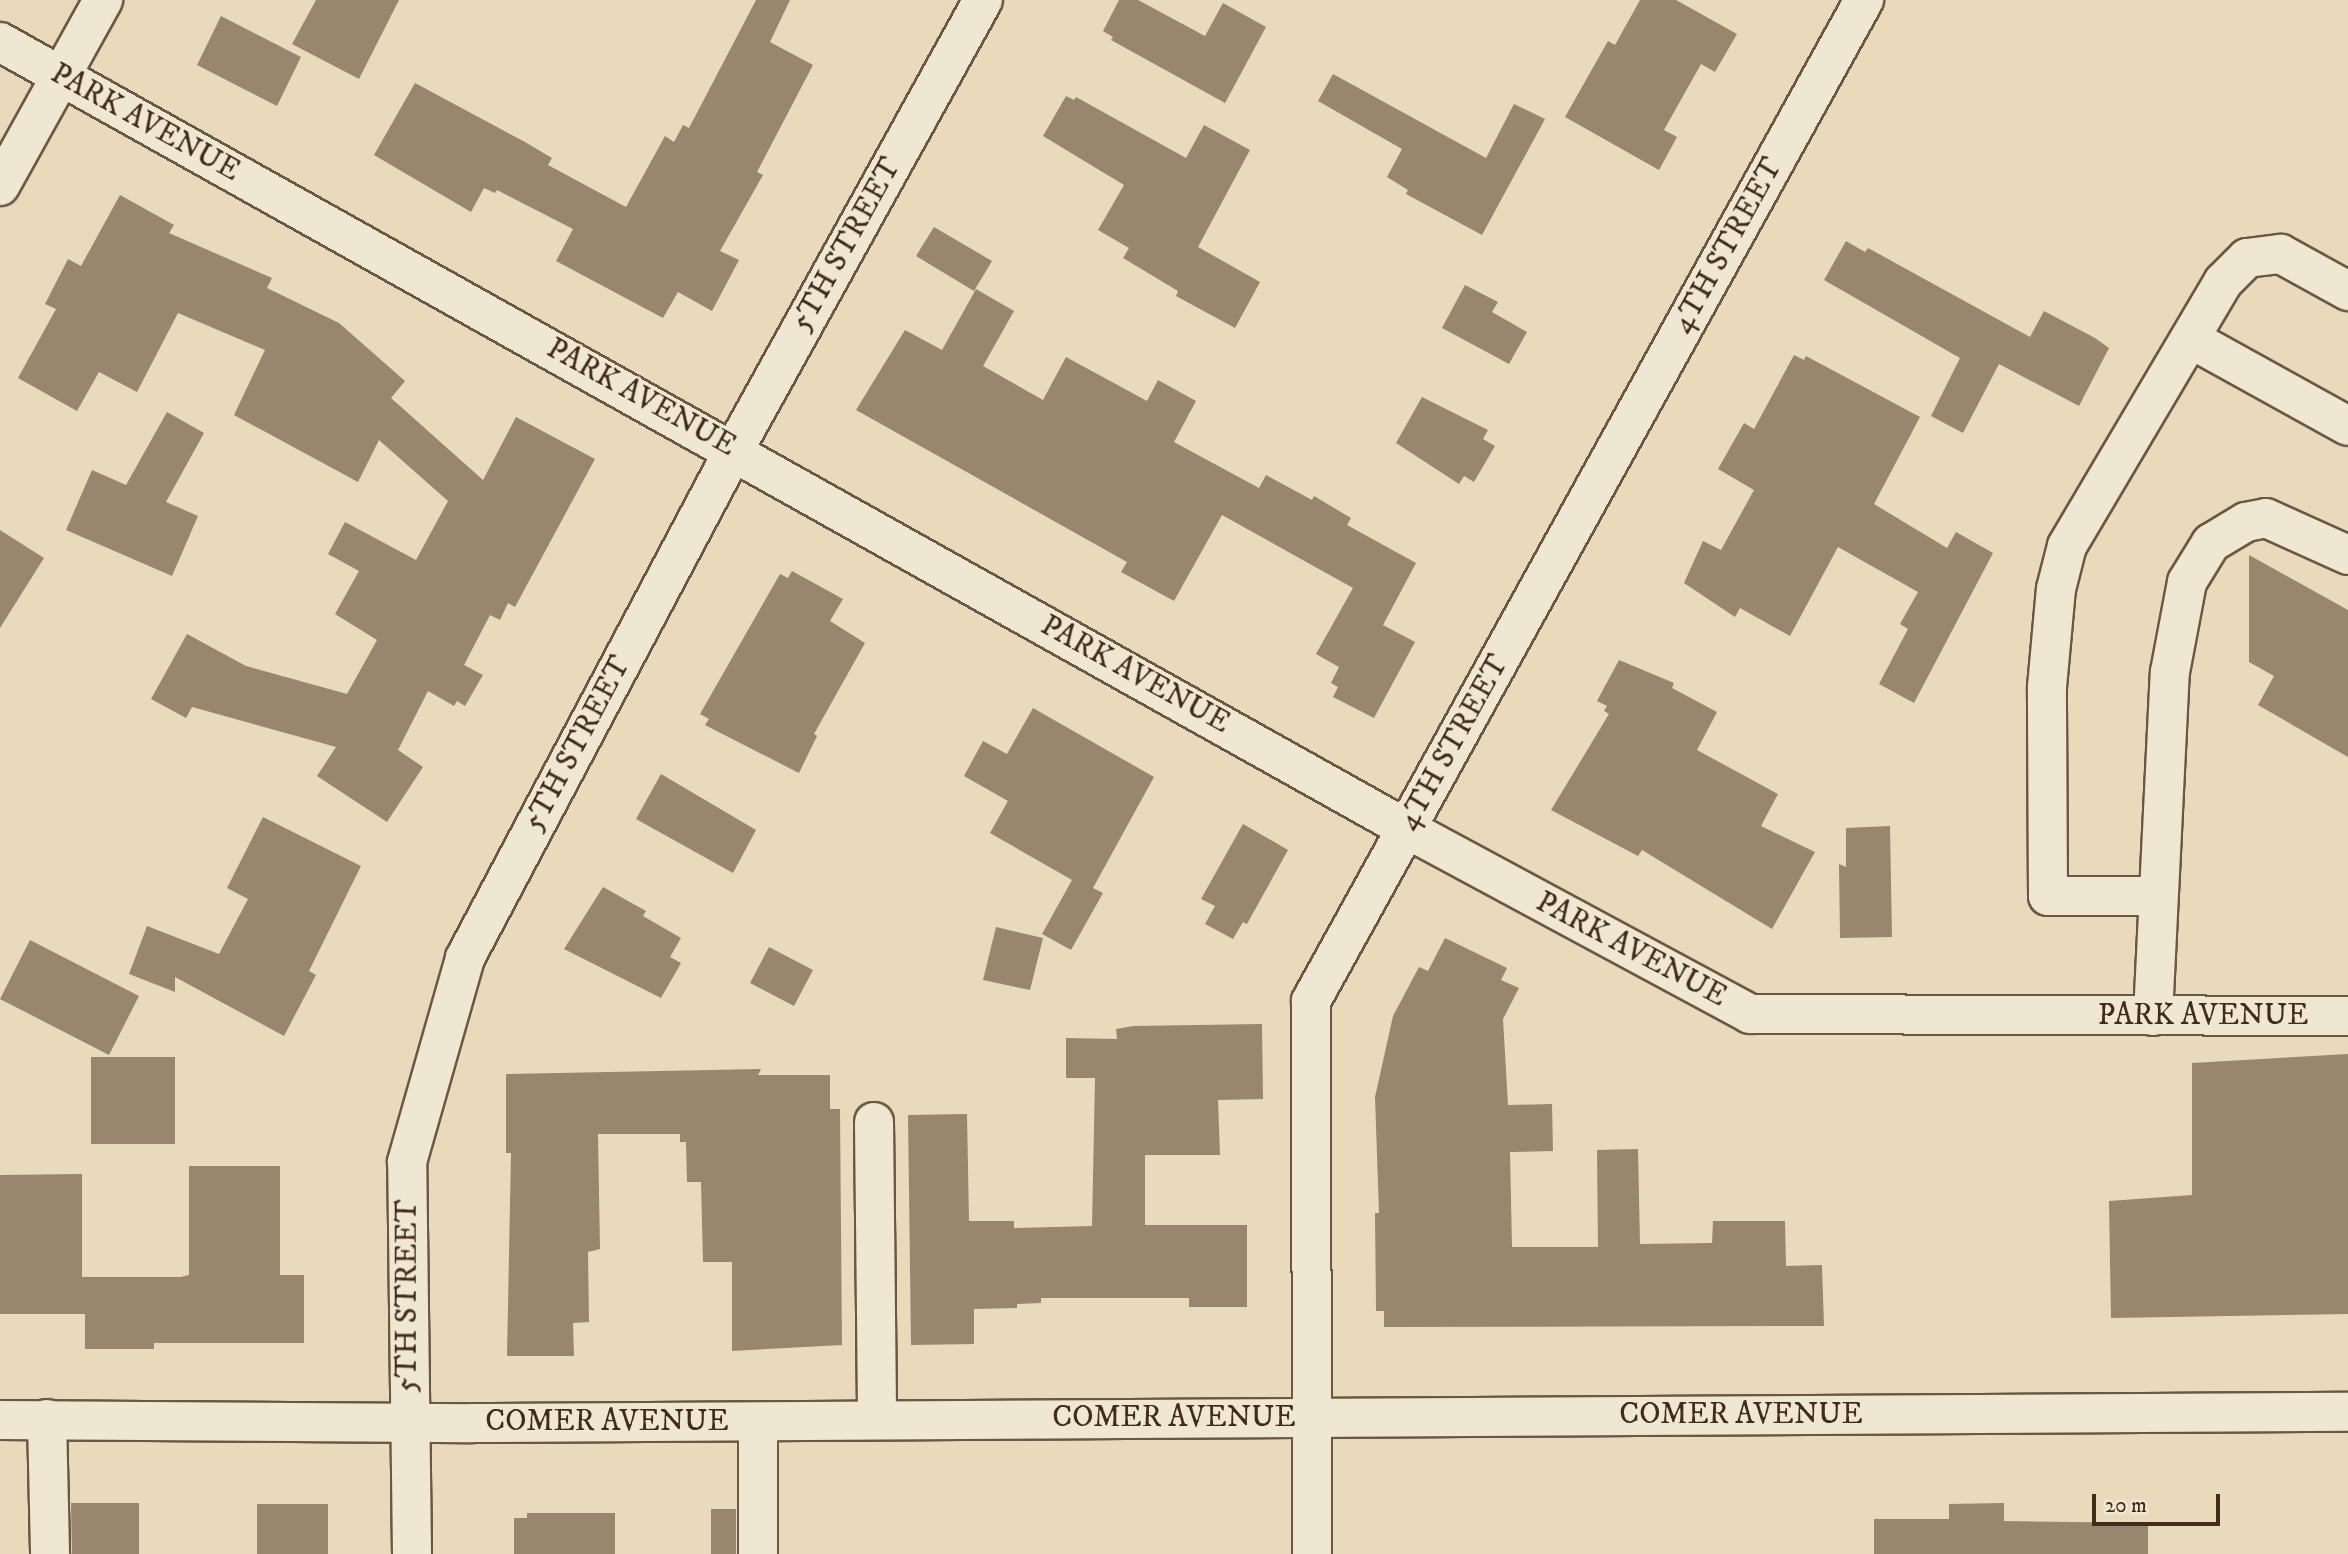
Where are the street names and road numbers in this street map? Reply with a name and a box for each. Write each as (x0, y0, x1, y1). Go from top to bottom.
street label: PARK AVENUE (44, 56, 246, 190)
street label: 5TH STREET (784, 152, 910, 338)
street label: 4TH STREET (1665, 152, 1791, 340)
street label: PARK AVENUE (540, 331, 742, 465)
street label: PARK AVENUE (1034, 608, 1236, 742)
street label: 4TH STREET (1391, 649, 1517, 837)
street label: 5TH STREET (517, 650, 639, 838)
street label: PARK AVENUE (1530, 885, 1732, 1015)
street label: PARK AVENUE (2098, 998, 2308, 1034)
street label: 5TH STREET (390, 1200, 426, 1392)
street label: COMER AVENUE (1619, 1397, 1863, 1433)
street label: COMER AVENUE (1052, 1400, 1296, 1436)
street label: COMER AVENUE (485, 1404, 729, 1440)

